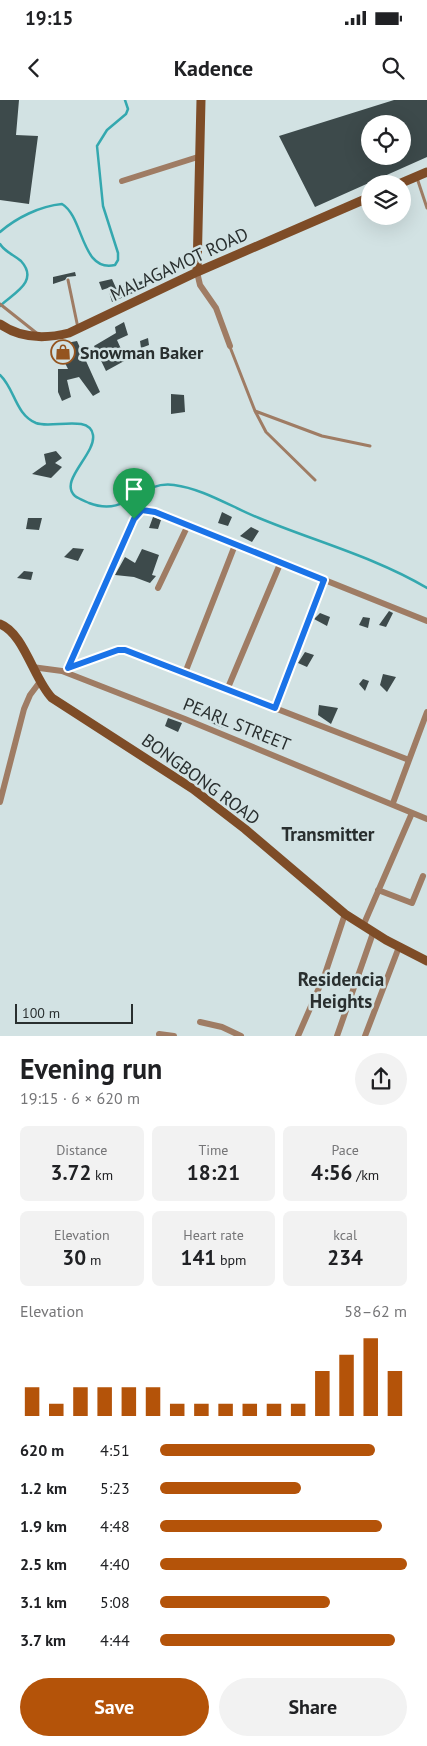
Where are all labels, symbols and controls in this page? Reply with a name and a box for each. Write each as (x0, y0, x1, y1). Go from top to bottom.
text: 19:15 (25, 6, 73, 30)
icon: back (20, 54, 48, 82)
text: Kadence (174, 54, 253, 82)
icon: search (379, 54, 407, 82)
map controls (361, 115, 411, 225)
button: locate (361, 115, 411, 165)
button: layers (361, 175, 411, 225)
street label: MALAGAMOT ROAD (106, 222, 252, 306)
shop icon: Snowman Baker (50, 339, 76, 365)
place label: Snowman Baker (80, 341, 204, 364)
pin (113, 468, 155, 519)
icon: arrive (120, 475, 148, 503)
street label: PEARL STREET (180, 692, 294, 756)
street label: BONGBONG ROAD (137, 728, 265, 830)
district label: Transmitter (281, 822, 375, 846)
district label: Residencia Heights (298, 967, 384, 1013)
scale bar (15, 1001, 132, 1024)
text: 100 m (22, 1004, 60, 1022)
text: Evening run (20, 1050, 162, 1087)
button: share (355, 1053, 407, 1105)
text: 19:15 · 6 × 620 m (20, 1088, 140, 1108)
text: Distance (56, 1141, 107, 1159)
text: Time (198, 1141, 229, 1159)
text: Pace (331, 1141, 359, 1159)
text: 3.72 (50, 1159, 91, 1186)
text: 18:21 (187, 1159, 240, 1186)
text: 4:56 (311, 1159, 352, 1186)
text: km (91, 1166, 113, 1184)
text: /km (352, 1166, 379, 1184)
text: Elevation (54, 1226, 110, 1244)
text: Heart rate (183, 1226, 244, 1244)
text: kcal (333, 1226, 357, 1244)
text: 30 (62, 1244, 86, 1271)
text: 141 (181, 1244, 216, 1271)
text: 234 (327, 1244, 363, 1271)
text: m (86, 1251, 101, 1269)
text: bpm (216, 1251, 246, 1269)
text: Elevation (20, 1301, 84, 1321)
text: 58–62 m (344, 1301, 407, 1321)
text: 620 m (20, 1440, 64, 1460)
text: 4:51 (100, 1440, 130, 1460)
text: 1.2 km (20, 1478, 67, 1498)
text: 5:23 (100, 1478, 130, 1498)
text: 1.9 km (20, 1516, 67, 1536)
text: 4:48 (100, 1516, 130, 1536)
text: 2.5 km (20, 1554, 67, 1574)
text: 4:40 (100, 1554, 130, 1574)
text: 3.1 km (20, 1592, 67, 1612)
text: 5:08 (100, 1592, 130, 1612)
text: 3.7 km (20, 1630, 66, 1650)
text: 4:44 (100, 1630, 130, 1650)
button: Save (20, 1678, 209, 1736)
button: Share (219, 1678, 407, 1736)

